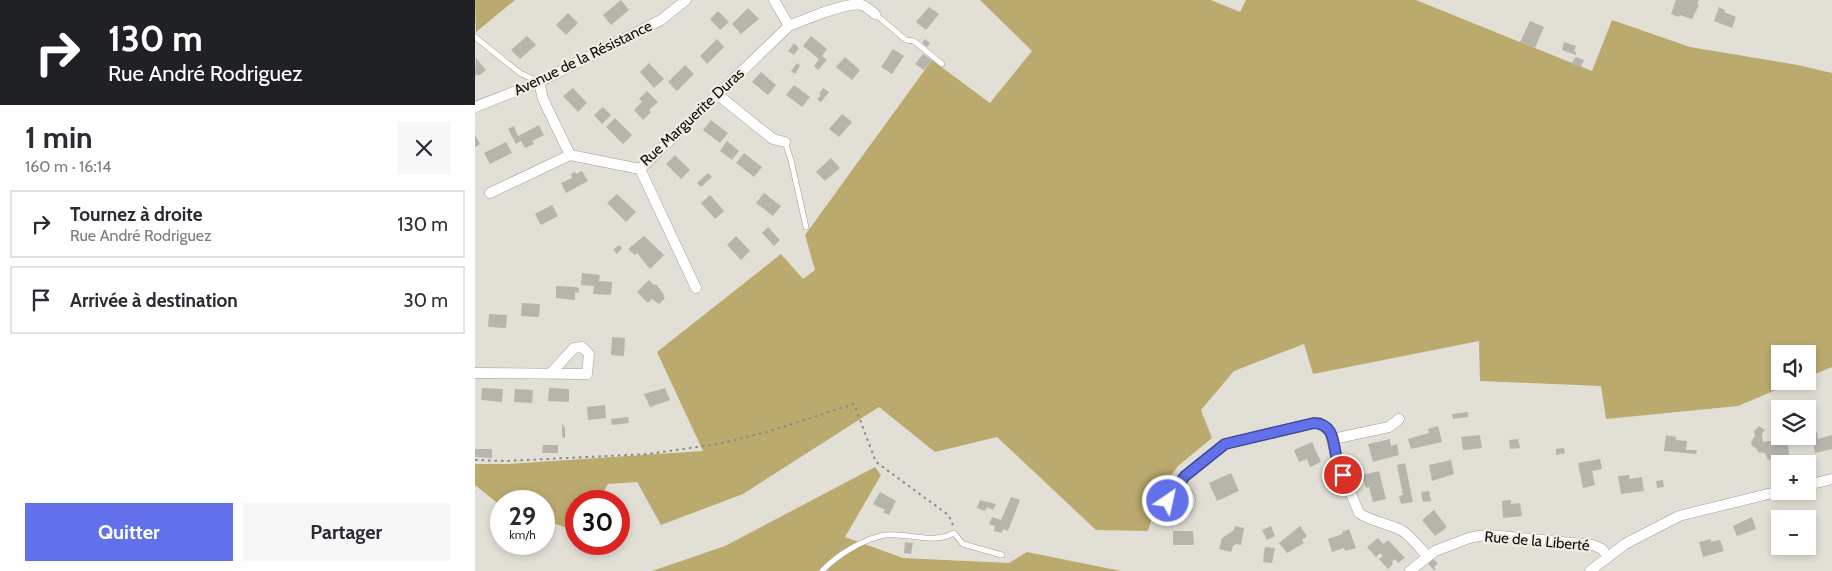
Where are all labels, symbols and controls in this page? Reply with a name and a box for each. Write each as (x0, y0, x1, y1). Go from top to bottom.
text: 130 m (108, 17, 203, 60)
street label: Avenue de la Résistance (511, 17, 655, 99)
icon: right (25, 20, 90, 85)
text: Rue André Rodriguez (108, 60, 303, 87)
street label: Rue Marguerite Duras (636, 64, 748, 170)
text: 1 min (25, 119, 93, 156)
button: close (398, 122, 450, 174)
text: 160 m · 16:14 (25, 157, 111, 176)
text: Tournez à droite (70, 203, 203, 226)
icon: right (27, 210, 55, 238)
text: 130 m (397, 213, 448, 236)
text: Rue André Rodriguez (70, 226, 212, 245)
icon: arrive (27, 286, 55, 314)
text: Arrivée à destination (70, 289, 238, 312)
text: 30 m (404, 289, 448, 312)
map controls (1771, 345, 1816, 555)
button: sound (1771, 345, 1816, 390)
button: layers (1771, 400, 1816, 445)
pin (1322, 454, 1364, 496)
button: + (1771, 455, 1816, 500)
icon: arrive (1329, 461, 1357, 489)
position arrow (1141, 474, 1193, 526)
speed limit sign: 30 (565, 490, 630, 555)
text: 29 (509, 501, 536, 531)
button: Quitter (25, 503, 233, 561)
button: Partager (243, 503, 450, 561)
button: − (1771, 510, 1816, 555)
text: km/h (509, 527, 536, 542)
street label: Rue de la Liberté (1484, 527, 1591, 555)

